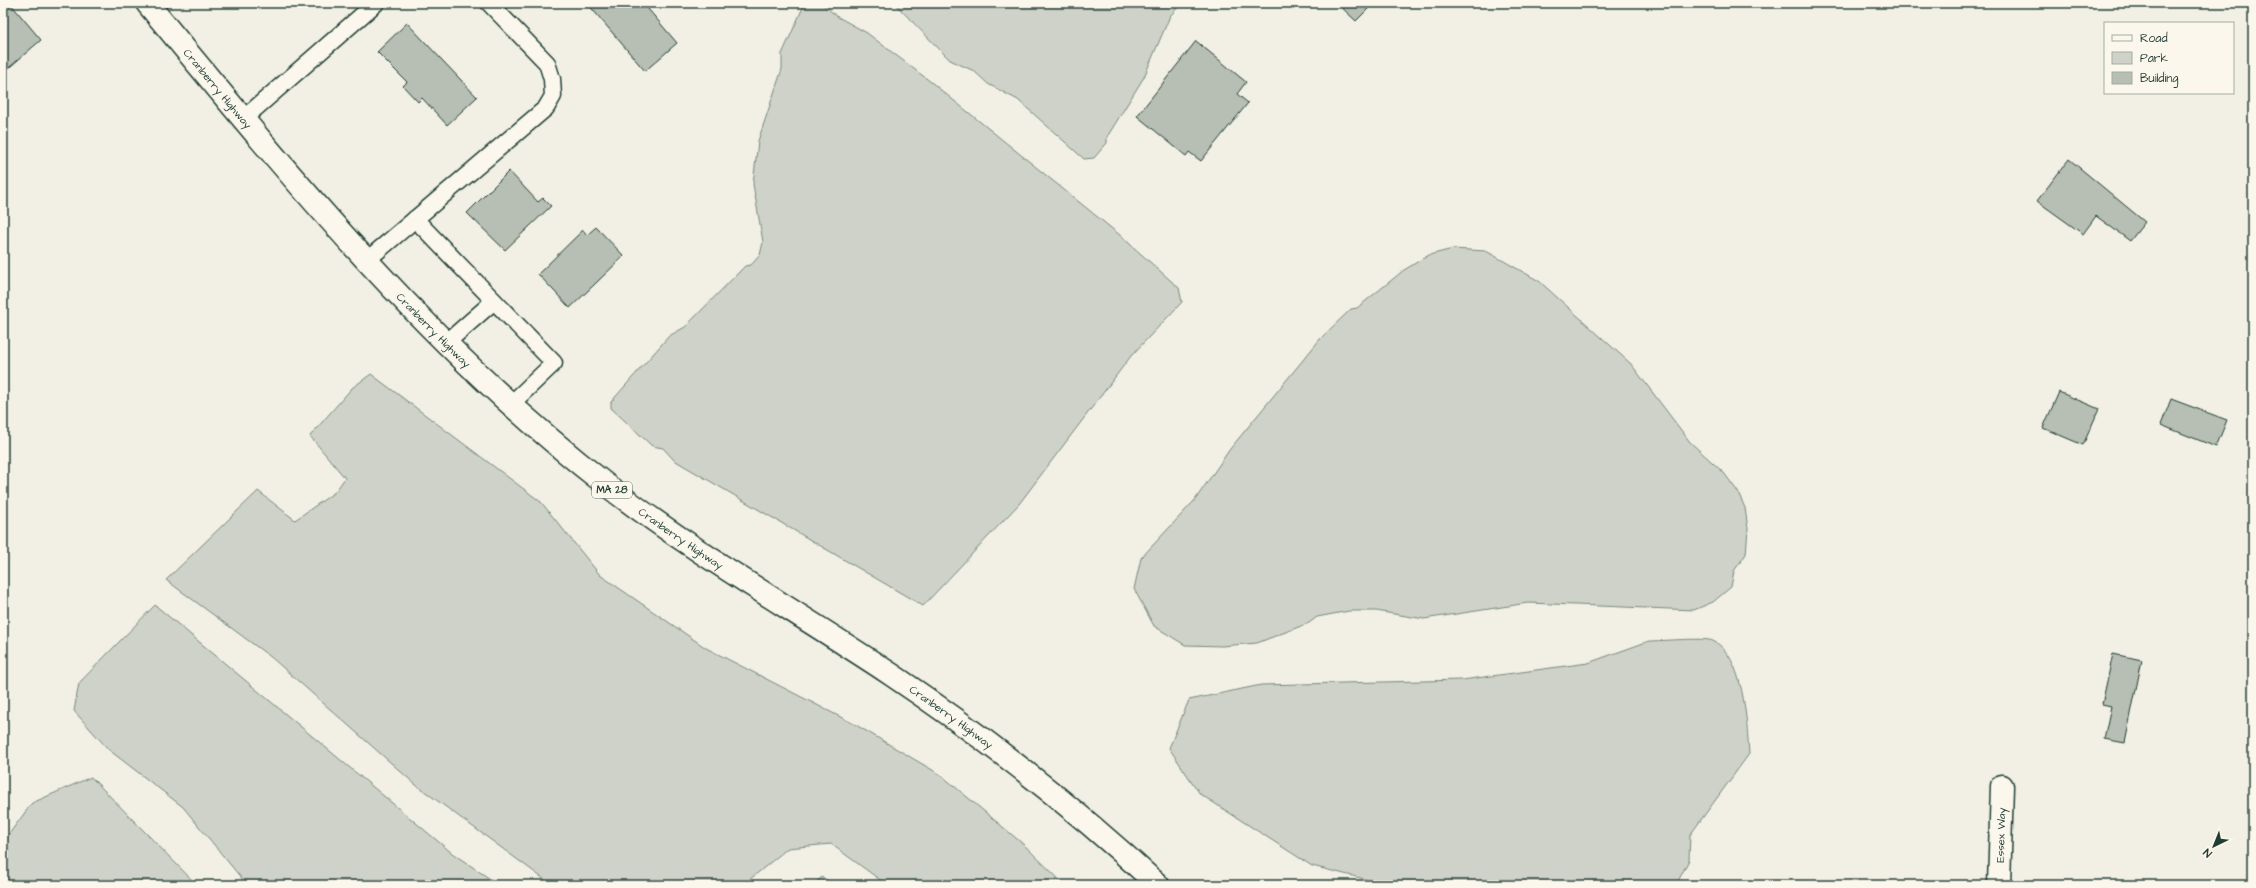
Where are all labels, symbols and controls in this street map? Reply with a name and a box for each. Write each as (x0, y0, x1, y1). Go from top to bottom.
legend (2104, 22, 2234, 94)
text: Road (2140, 30, 2168, 47)
street label: Cranberry Highway (180, 45, 255, 132)
text: Park (2140, 50, 2168, 67)
text: Building (2140, 70, 2178, 88)
street label: Cranberry Highway (393, 289, 474, 371)
road number: MA 28 (592, 482, 632, 498)
street label: Cranberry Highway (636, 504, 726, 573)
street label: Cranberry Highway (907, 682, 996, 753)
street label: Essex Way (1992, 807, 2010, 863)
north arrow (2194, 826, 2234, 866)
text: N (2200, 845, 2215, 861)

